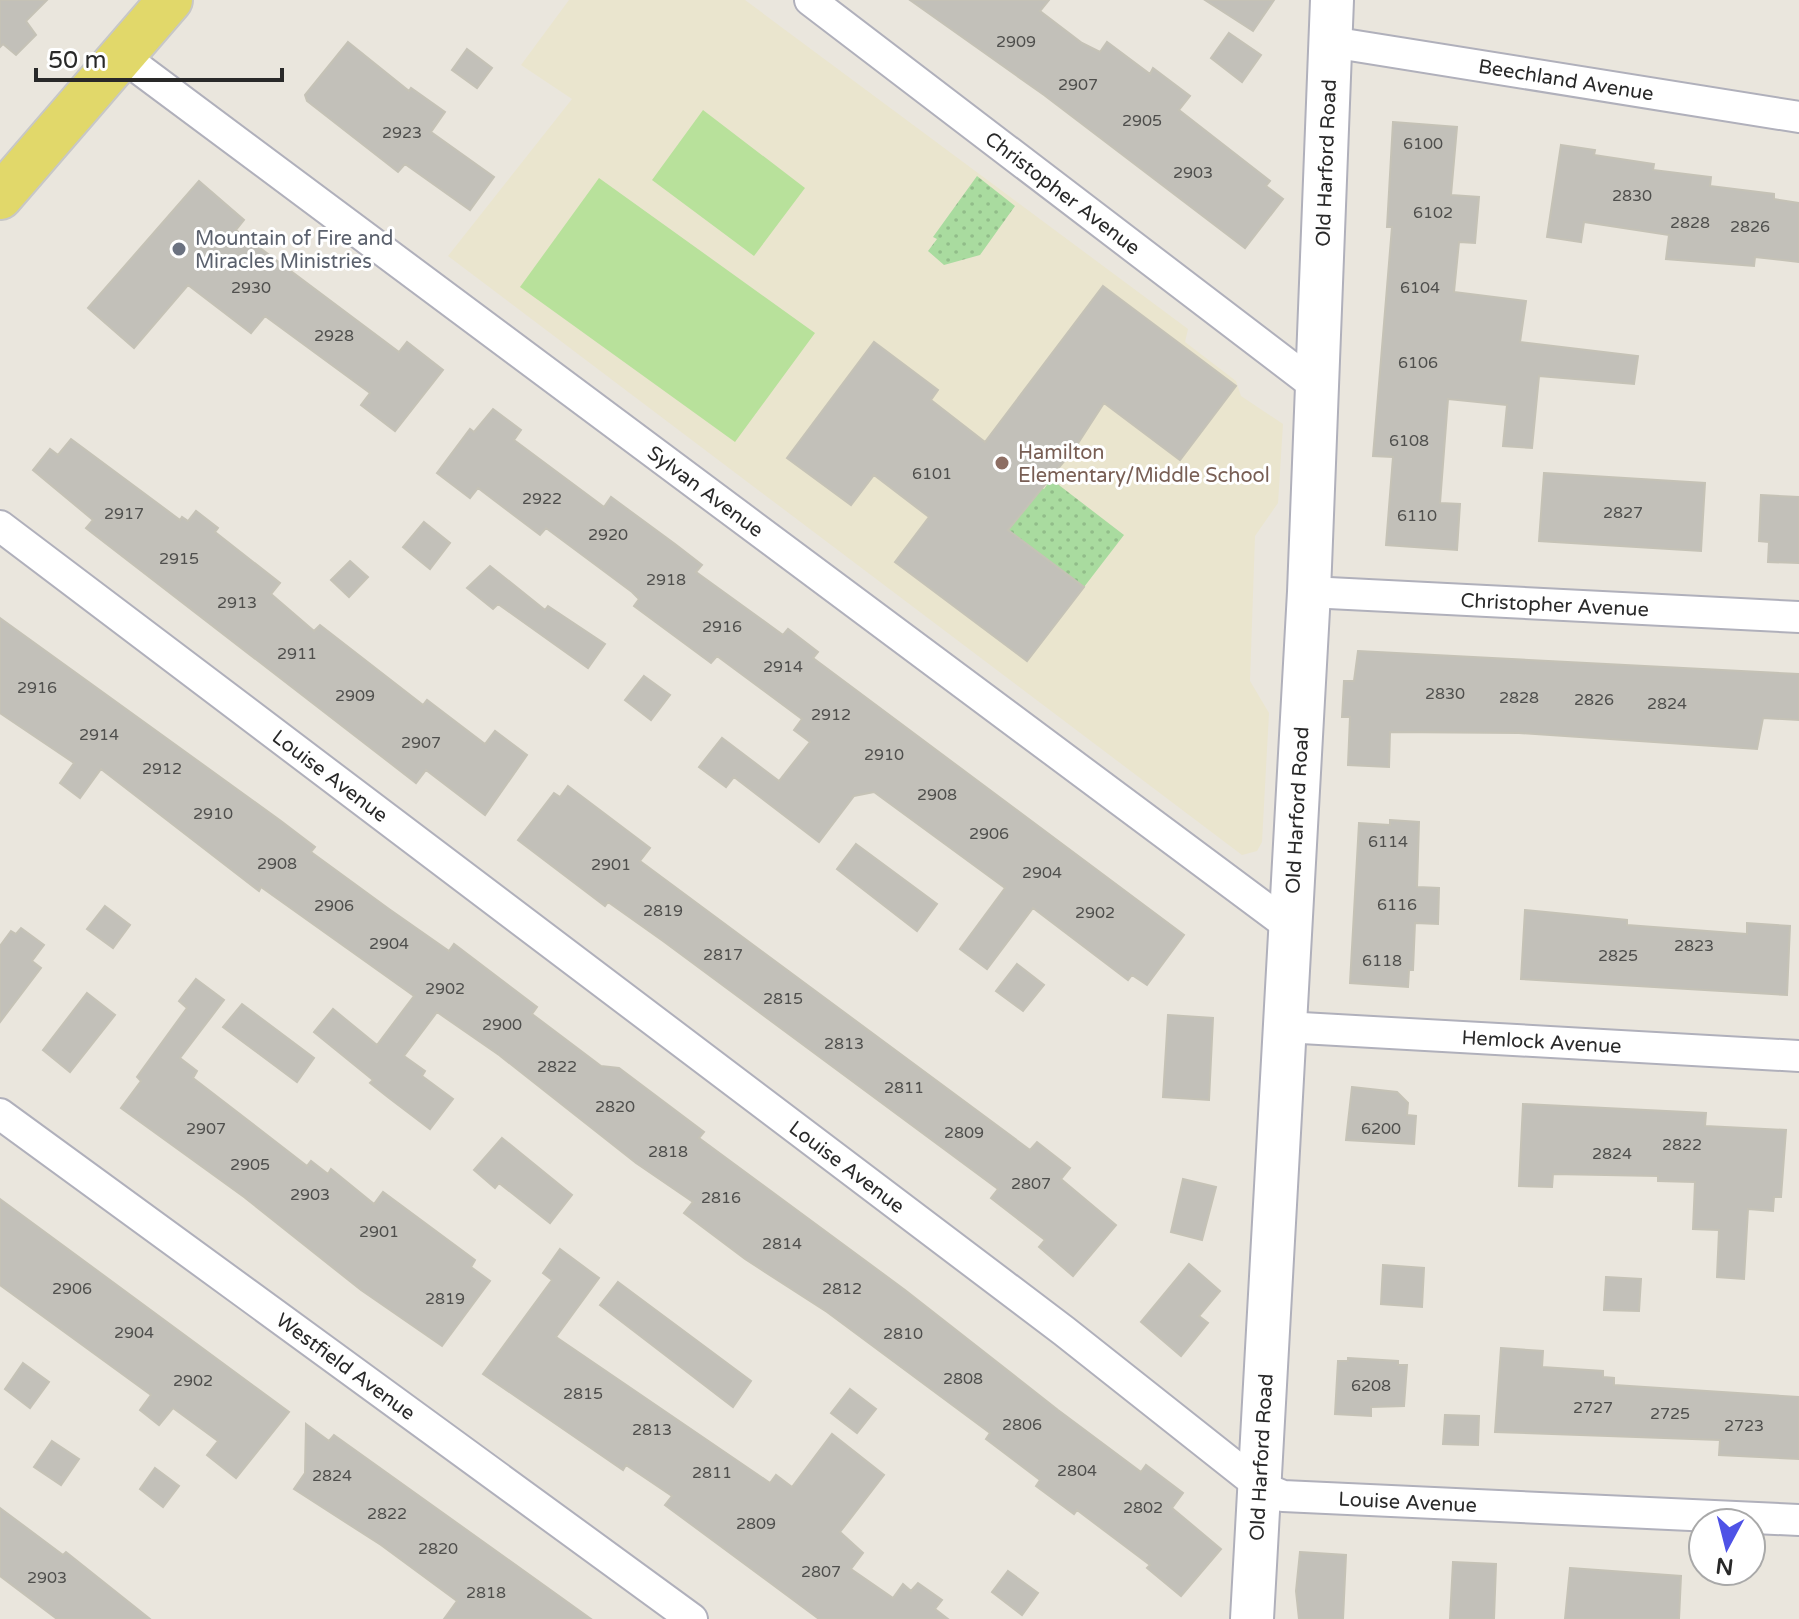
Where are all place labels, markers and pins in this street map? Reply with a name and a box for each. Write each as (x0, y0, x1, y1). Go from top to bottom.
place label: Mountain of Fire and Miracles Ministries (195, 227, 393, 274)
marker: Mountain of Fire and Miracles Ministries (170, 240, 188, 258)
place label: Hamilton Elementary/Middle School (1018, 441, 1270, 488)
marker: Hamilton Elementary/Middle School (993, 454, 1011, 472)

